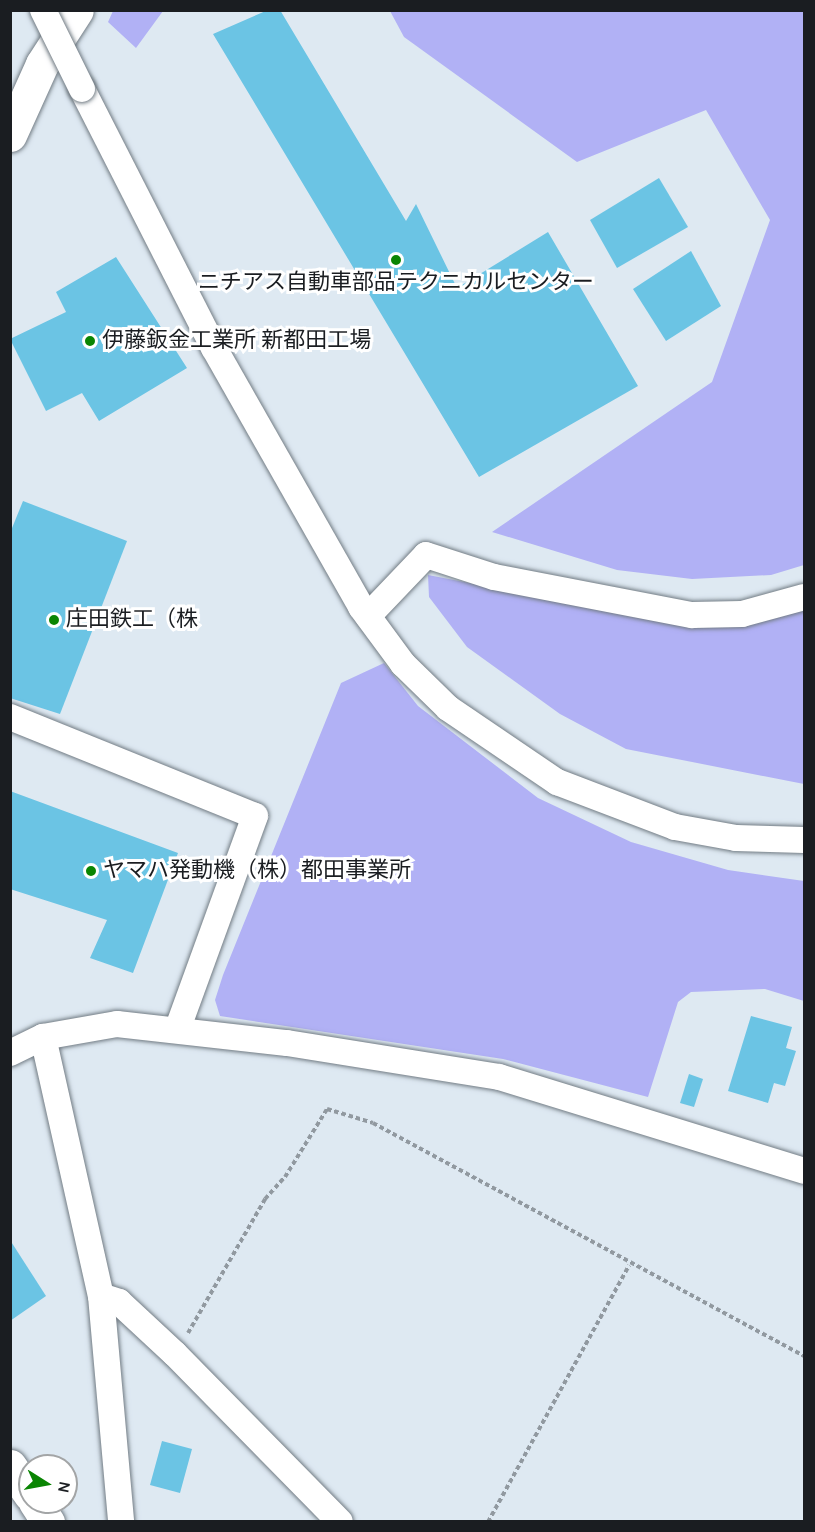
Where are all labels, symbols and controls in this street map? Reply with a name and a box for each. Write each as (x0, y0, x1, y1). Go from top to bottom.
marker: ニチアス自動車部品テクニカルセンター (389, 253, 403, 267)
place label: ニチアス自動車部品テクニカルセンター (198, 270, 594, 296)
place label: 伊藤鈑金工業所 新都田工場 (102, 328, 371, 354)
marker: 伊藤鈑金工業所 新都田工場 (83, 334, 97, 348)
place label: 庄田鉄工（株 (66, 607, 198, 633)
marker: 庄田鉄工（株 (47, 613, 61, 627)
place label: ヤマハ発動機（株）都田事業所 (103, 858, 411, 884)
marker: ヤマハ発動機（株）都田事業所 (84, 864, 98, 878)
north arrow (18, 1454, 78, 1514)
text: N (54, 1480, 75, 1495)

